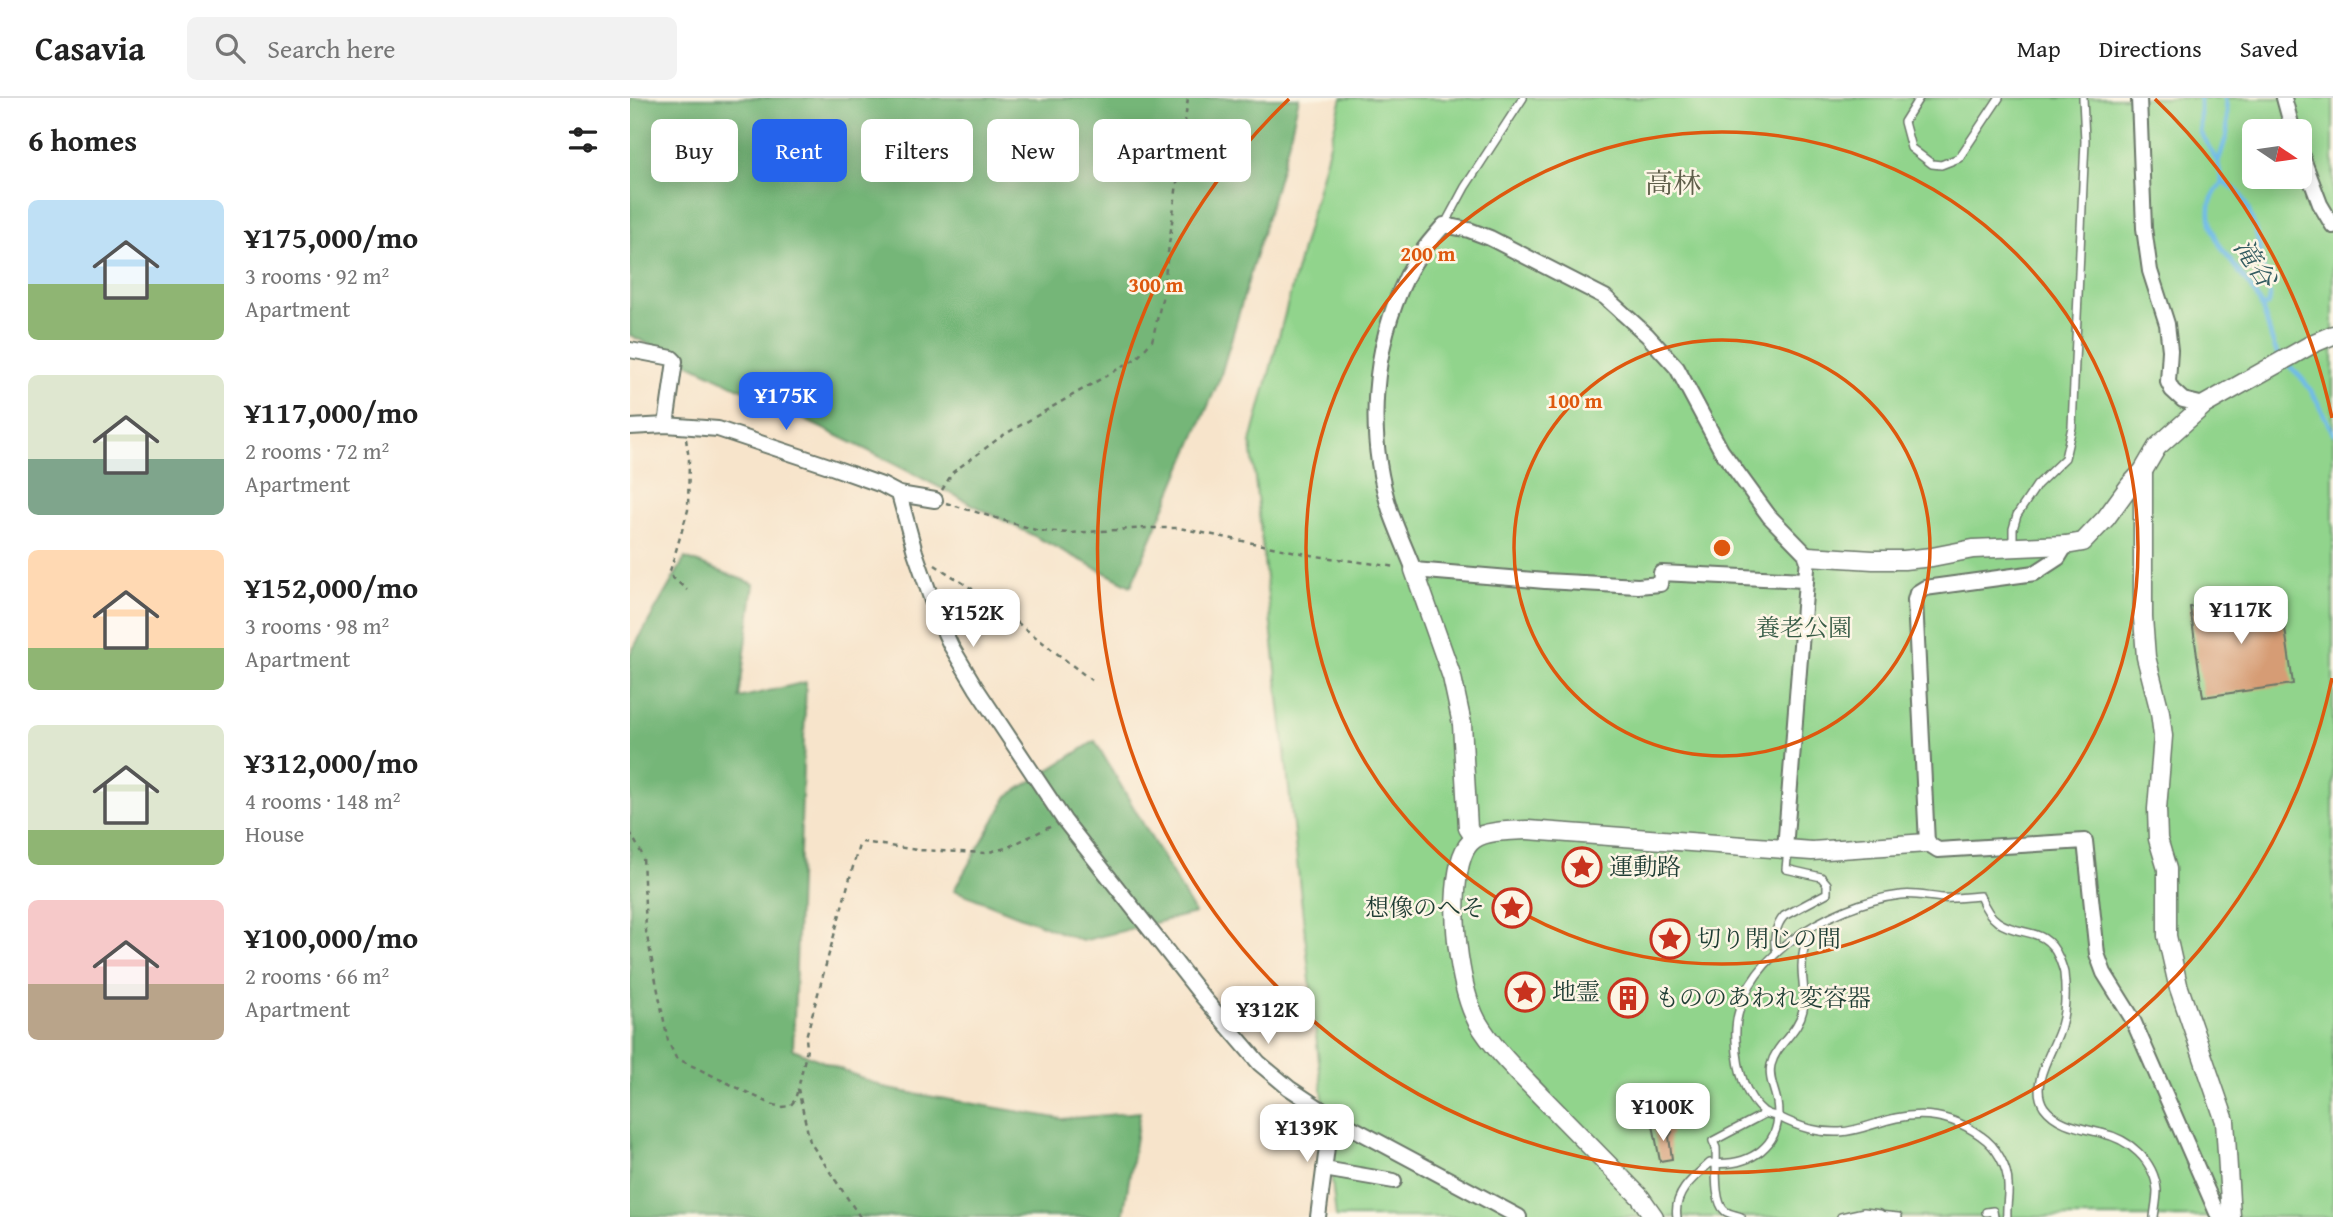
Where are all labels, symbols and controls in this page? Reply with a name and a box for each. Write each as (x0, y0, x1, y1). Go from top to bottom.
search box (187, 17, 677, 80)
text: Casavia (35, 24, 145, 72)
icon: search (211, 29, 249, 67)
text: Search here (267, 29, 396, 68)
text: Map (2017, 31, 2061, 66)
text: Directions (2099, 31, 2202, 66)
text: Saved (2240, 31, 2298, 66)
text: 6 homes (28, 118, 137, 162)
chip: Buy (651, 119, 738, 182)
chip: Rent (752, 119, 847, 182)
chip: Filters (861, 119, 973, 182)
chip: New (987, 119, 1079, 182)
chip: Apartment (1093, 119, 1251, 182)
north arrow (2242, 119, 2312, 189)
map controls (2242, 119, 2312, 189)
icon: filters (564, 121, 602, 159)
district label: 高林 (1645, 162, 1701, 203)
text: ¥175,000/mo (245, 215, 418, 259)
icon: home (84, 228, 168, 312)
water label: 滝谷 (2225, 230, 2287, 297)
text: 200 m (1400, 238, 1456, 269)
text: 3 rooms · 92 m² (245, 259, 389, 292)
text: 300 m (1128, 269, 1184, 300)
text: Apartment (245, 292, 350, 325)
pin: ¥175K (737, 372, 835, 432)
text: ¥175K (755, 378, 817, 411)
text: 100 m (1547, 385, 1603, 416)
text: ¥117,000/mo (245, 390, 418, 434)
icon: home (84, 403, 168, 487)
text: 2 rooms · 72 m² (245, 434, 389, 467)
text: Apartment (245, 467, 350, 500)
centre of rings (1710, 536, 1734, 560)
text: ¥152,000/mo (245, 565, 418, 609)
icon: home (84, 578, 168, 662)
pin: ¥117K (2192, 587, 2290, 646)
pin: ¥152K (924, 589, 1022, 649)
text: ¥117K (2210, 592, 2272, 625)
text: ¥152K (942, 595, 1004, 628)
text: 3 rooms · 98 m² (245, 609, 389, 642)
park label: 養老公園 (1756, 610, 1852, 645)
text: Apartment (245, 642, 350, 675)
text: ¥312,000/mo (245, 740, 418, 784)
icon: home (84, 753, 168, 837)
text: 4 rooms · 148 m² (245, 784, 400, 817)
text: House (245, 817, 304, 850)
place icon: 運動路 (1561, 846, 1603, 888)
place label: 運動路 (1609, 849, 1681, 884)
place icon: 想像のへそ (1491, 887, 1533, 929)
place label: 想像のへそ (1365, 890, 1485, 925)
text: ¥100,000/mo (245, 915, 418, 959)
place icon: 切り閉じの間 (1649, 918, 1691, 960)
place label: 切り閉じの間 (1697, 921, 1841, 956)
icon: home (84, 928, 168, 1012)
text: 2 rooms · 66 m² (245, 959, 389, 992)
place icon: 地霊 (1504, 971, 1546, 1013)
place label: 地霊 (1552, 974, 1600, 1009)
building icon: もののあわれ変容器 (1607, 977, 1649, 1019)
place label: もののあわれ変容器 (1655, 980, 1871, 1015)
pin: ¥312K (1219, 986, 1317, 1046)
text: Apartment (245, 992, 350, 1025)
text: ¥312K (1237, 992, 1299, 1025)
pin: ¥100K (1614, 1084, 1712, 1143)
text: ¥100K (1632, 1089, 1694, 1122)
pin: ¥139K (1258, 1104, 1356, 1164)
text: ¥139K (1276, 1110, 1338, 1143)

